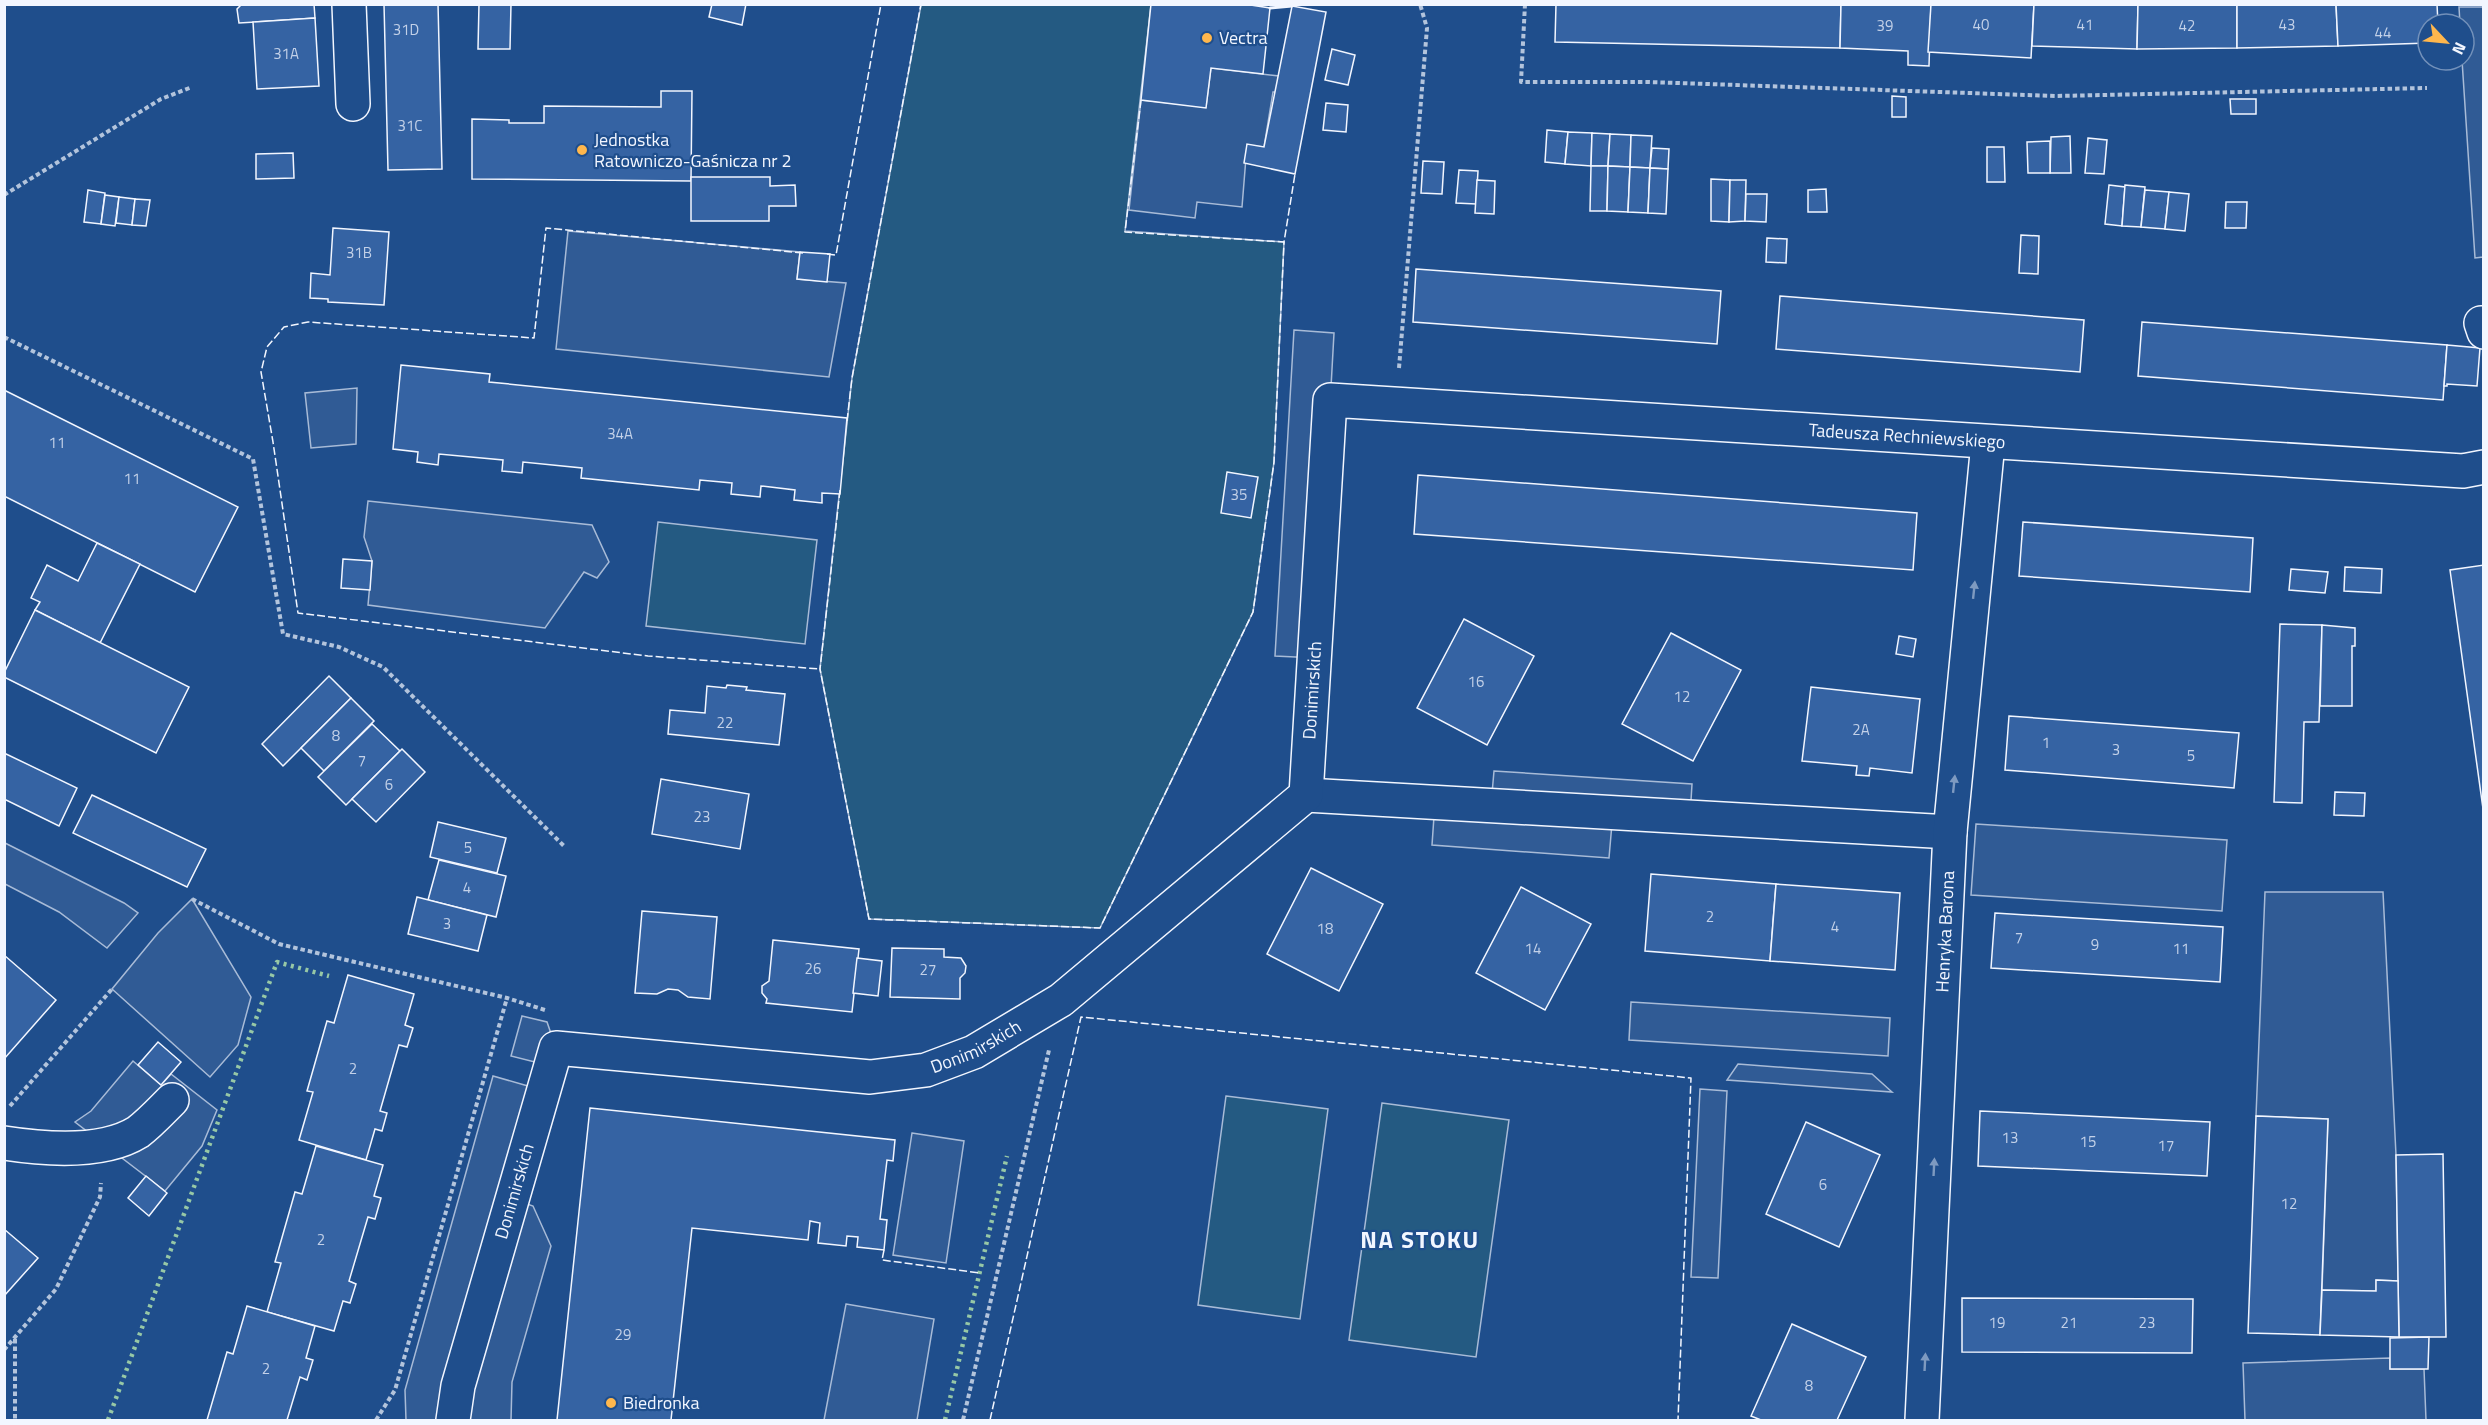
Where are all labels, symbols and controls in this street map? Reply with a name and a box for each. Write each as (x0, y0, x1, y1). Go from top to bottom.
north arrow (2416, 12, 2476, 72)
house number: 40 (1973, 13, 1989, 36)
house number: 41 (2077, 13, 2093, 36)
house number: 43 (2279, 13, 2295, 36)
house number: 39 (1877, 14, 1893, 37)
house number: 42 (2179, 14, 2195, 37)
house number: 31D (393, 18, 419, 41)
house number: 44 (2375, 21, 2391, 44)
place label: Vectra (1219, 24, 1267, 51)
marker: Vectra (1200, 31, 1214, 45)
text: N (2446, 38, 2473, 59)
house number: 31A (273, 42, 299, 65)
house number: 31C (398, 114, 422, 137)
place label: Jednostka Ratowniczo-Gaśnicza nr 2 (594, 126, 792, 174)
marker: Jednostka Ratowniczo-Gaśnicza nr 2 (575, 143, 589, 157)
house number: 31B (346, 241, 372, 264)
street label: Tadeusza Rechniewskiego (1808, 416, 2006, 455)
house number: 34A (607, 422, 633, 445)
house number: 11 (49, 431, 65, 454)
house number: 11 (124, 467, 140, 490)
house number: 35 (1231, 483, 1247, 506)
one-way arrow (1969, 580, 1979, 599)
street label: Donimirskich (1295, 640, 1328, 740)
house number: 16 (1468, 670, 1484, 693)
house number: 12 (1674, 685, 1690, 708)
house number: 22 (717, 711, 733, 734)
house number: 2A (1852, 718, 1870, 741)
house number: 8 (332, 724, 340, 747)
house number: 1 (2042, 731, 2050, 754)
house number: 3 (2112, 738, 2120, 761)
house number: 5 (2187, 744, 2195, 767)
house number: 7 (358, 749, 366, 772)
house number: 6 (385, 773, 393, 796)
one-way arrow (1949, 774, 1959, 793)
house number: 23 (694, 805, 710, 828)
house number: 5 (464, 836, 472, 859)
street label: Henryka Barona (1928, 870, 1961, 993)
house number: 4 (463, 876, 471, 899)
house number: 2 (1706, 905, 1714, 928)
house number: 3 (443, 912, 451, 935)
house number: 4 (1831, 915, 1839, 938)
house number: 18 (1317, 917, 1333, 940)
house number: 7 (2015, 926, 2023, 949)
house number: 9 (2091, 933, 2099, 956)
house number: 14 (1525, 937, 1541, 960)
house number: 11 (2173, 937, 2189, 960)
house number: 26 (805, 957, 821, 980)
house number: 27 (920, 958, 936, 981)
street label: Donimirskich (926, 1013, 1026, 1080)
house number: 2 (349, 1057, 357, 1080)
house number: 13 (2002, 1126, 2018, 1149)
house number: 15 (2080, 1130, 2096, 1153)
house number: 17 (2158, 1134, 2174, 1157)
street label: Donimirskich (487, 1140, 541, 1242)
one-way arrow (1930, 1158, 1939, 1177)
house number: 6 (1819, 1173, 1827, 1196)
house number: 12 (2281, 1192, 2297, 1215)
district label: NA STOKU (1360, 1221, 1480, 1257)
house number: 2 (317, 1228, 325, 1251)
house number: 19 (1989, 1311, 2005, 1334)
house number: 21 (2061, 1311, 2077, 1334)
house number: 23 (2139, 1311, 2155, 1334)
house number: 29 (615, 1323, 631, 1346)
one-way arrow (1920, 1353, 1929, 1372)
house number: 2 (262, 1357, 270, 1380)
house number: 8 (1805, 1374, 1813, 1397)
place label: Biedronka (623, 1389, 699, 1416)
marker: Biedronka (604, 1396, 618, 1410)

